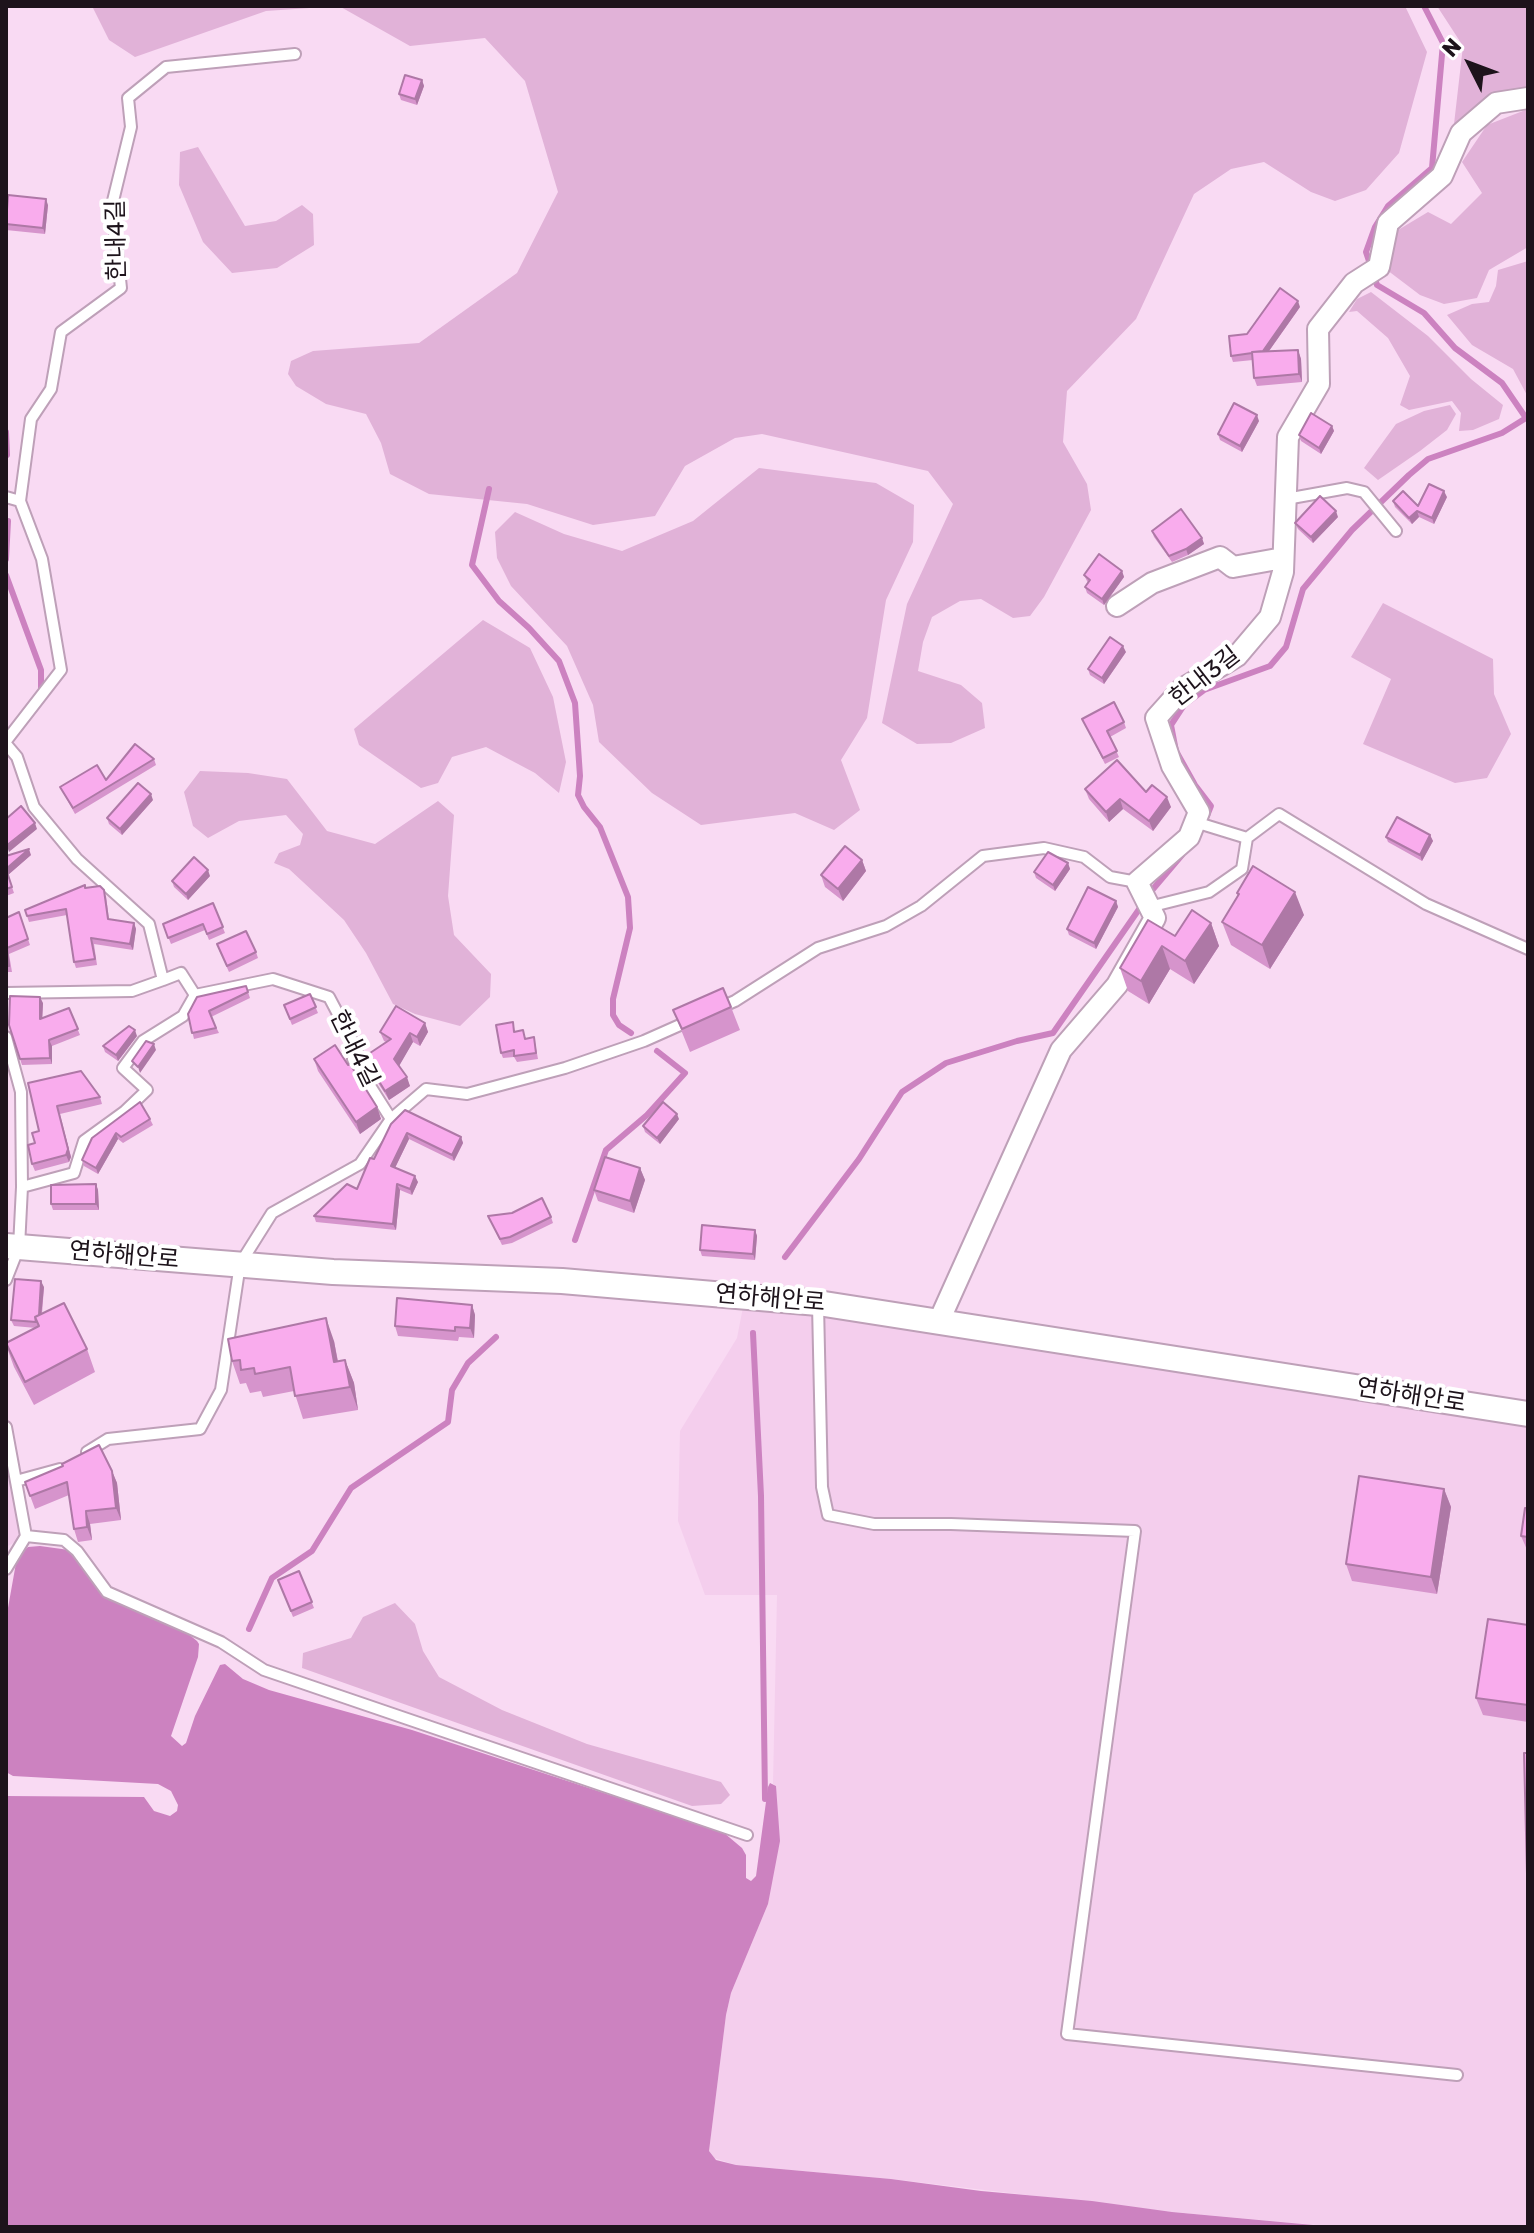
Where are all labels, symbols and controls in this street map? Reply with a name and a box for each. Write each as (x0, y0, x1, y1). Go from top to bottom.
north arrow (1430, 24, 1510, 104)
text: N (1436, 33, 1467, 63)
street label: 한내4길 (102, 199, 132, 281)
street label: 한내3길 (1164, 641, 1246, 713)
street label: 한내4길 (323, 1006, 385, 1092)
street label: 연하해안로 (68, 1237, 180, 1275)
street label: 연하해안로 (714, 1280, 826, 1318)
street label: 연하해안로 (1354, 1373, 1468, 1419)

